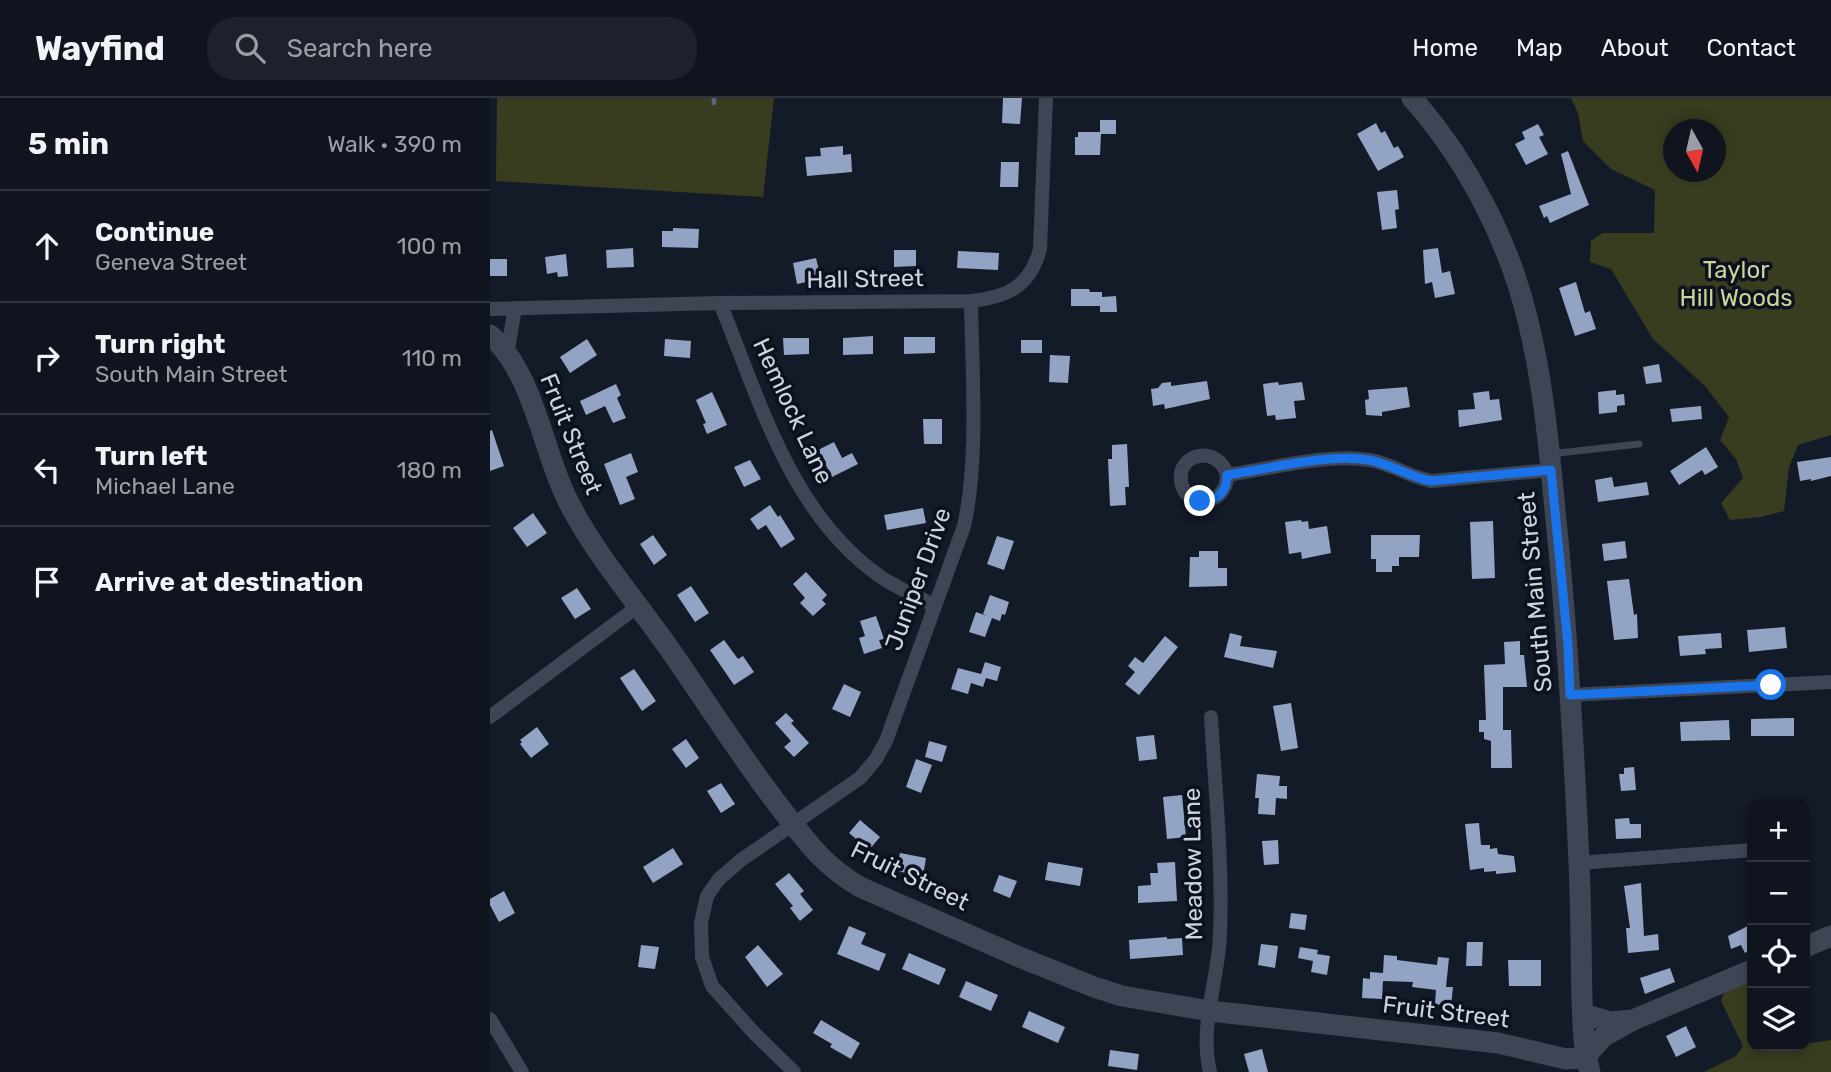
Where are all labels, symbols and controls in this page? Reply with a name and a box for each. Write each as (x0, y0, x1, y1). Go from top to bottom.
search box (207, 17, 697, 80)
text: Wayfind (35, 29, 165, 68)
icon: search (231, 29, 269, 67)
text: Search here (287, 33, 433, 64)
text: Home (1412, 34, 1478, 62)
text: Map (1516, 34, 1563, 62)
text: About (1601, 34, 1669, 62)
text: Contact (1707, 34, 1796, 62)
north arrow (1663, 119, 1726, 182)
text: 5 min (28, 126, 109, 162)
text: Walk · 390 m (327, 130, 462, 158)
text: Continue (95, 217, 214, 248)
icon: ahead (28, 227, 66, 265)
text: 100 m (397, 232, 462, 260)
text: Geneva Street (95, 248, 247, 276)
park label: Taylor Hill Woods (1680, 256, 1792, 312)
street label: Hall Street (806, 264, 924, 294)
text: Turn right (95, 329, 225, 360)
street label: Hemlock Lane (747, 334, 839, 488)
icon: right (28, 339, 66, 377)
text: 110 m (402, 344, 462, 372)
text: South Main Street (95, 360, 288, 388)
street label: Fruit Street (534, 370, 608, 498)
text: Turn left (95, 441, 207, 472)
icon: left (28, 451, 66, 489)
text: 180 m (397, 456, 462, 484)
text: Michael Lane (95, 472, 235, 500)
route end (1184, 485, 1215, 516)
street label: South Main Street (1512, 491, 1558, 693)
street label: Juniper Drive (879, 504, 957, 654)
icon: arrive (28, 563, 66, 601)
text: Arrive at destination (95, 567, 363, 598)
route start (1755, 669, 1786, 700)
street label: Meadow Lane (1178, 787, 1208, 941)
map controls (1747, 799, 1810, 1051)
button: + (1747, 799, 1810, 862)
street label: Fruit Street (846, 835, 974, 917)
button: − (1747, 862, 1810, 925)
button: locate (1747, 925, 1810, 988)
button: layers (1747, 988, 1810, 1051)
street label: Fruit Street (1381, 990, 1511, 1034)

